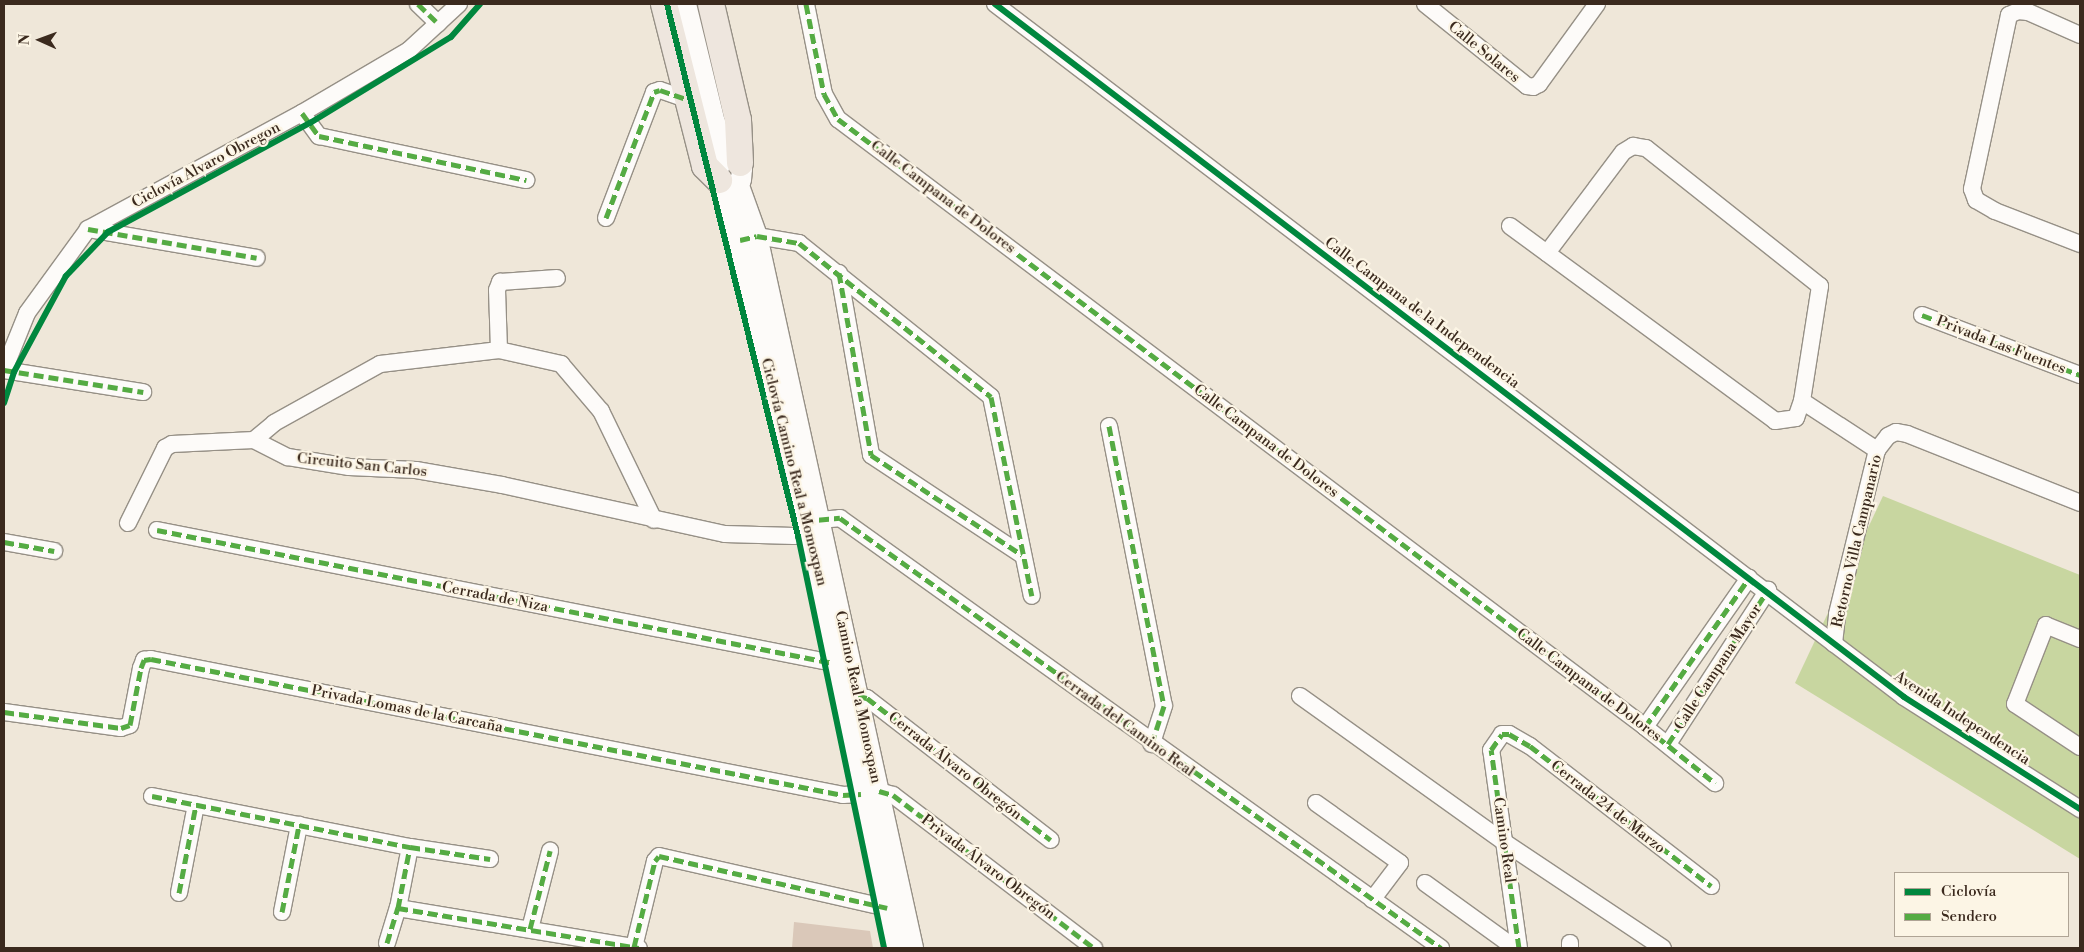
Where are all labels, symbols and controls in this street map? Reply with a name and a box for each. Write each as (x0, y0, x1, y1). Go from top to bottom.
north arrow (15, 15, 65, 65)
street label: Calle Solares (1445, 18, 1523, 86)
text: N (16, 34, 34, 45)
street label: Ciclovía Alvaro Obregon (129, 118, 283, 212)
street label: Calle Campana de Dolores (867, 137, 1019, 257)
street label: Calle Campana de la Independencia (1321, 234, 1523, 392)
street label: Privada Las Fuentes (1934, 312, 2068, 378)
street label: Ciclovía Camino Real a Momoxpan (757, 356, 831, 588)
street label: Calle Campana de Dolores (1190, 381, 1342, 501)
street label: Circuito San Carlos (296, 449, 428, 481)
street label: Retorno Villa Campanario (1828, 453, 1886, 629)
street label: Cerrada de Niza (440, 578, 550, 616)
street label: Calle Campana Mayor (1670, 600, 1766, 734)
street label: Camino Real a Momoxpan (831, 609, 885, 785)
street label: Calle Campana de Dolores (1513, 625, 1665, 745)
street label: Cerrada del Camino Real (1052, 667, 1198, 781)
street label: Avenida Independencia (1891, 667, 2033, 769)
street label: Privada Lomas de la Carcaña (310, 682, 504, 736)
street label: Cerrada Álvaro Obregón (884, 708, 1026, 824)
street label: Cerrada 24 de Marzo (1547, 757, 1669, 857)
street label: Camino Real (1489, 796, 1519, 884)
street label: Privada Álvaro Obregón (917, 811, 1059, 923)
legend (1894, 872, 2069, 937)
text: Ciclovía (1941, 882, 1996, 901)
text: Sendero (1941, 907, 1997, 926)

